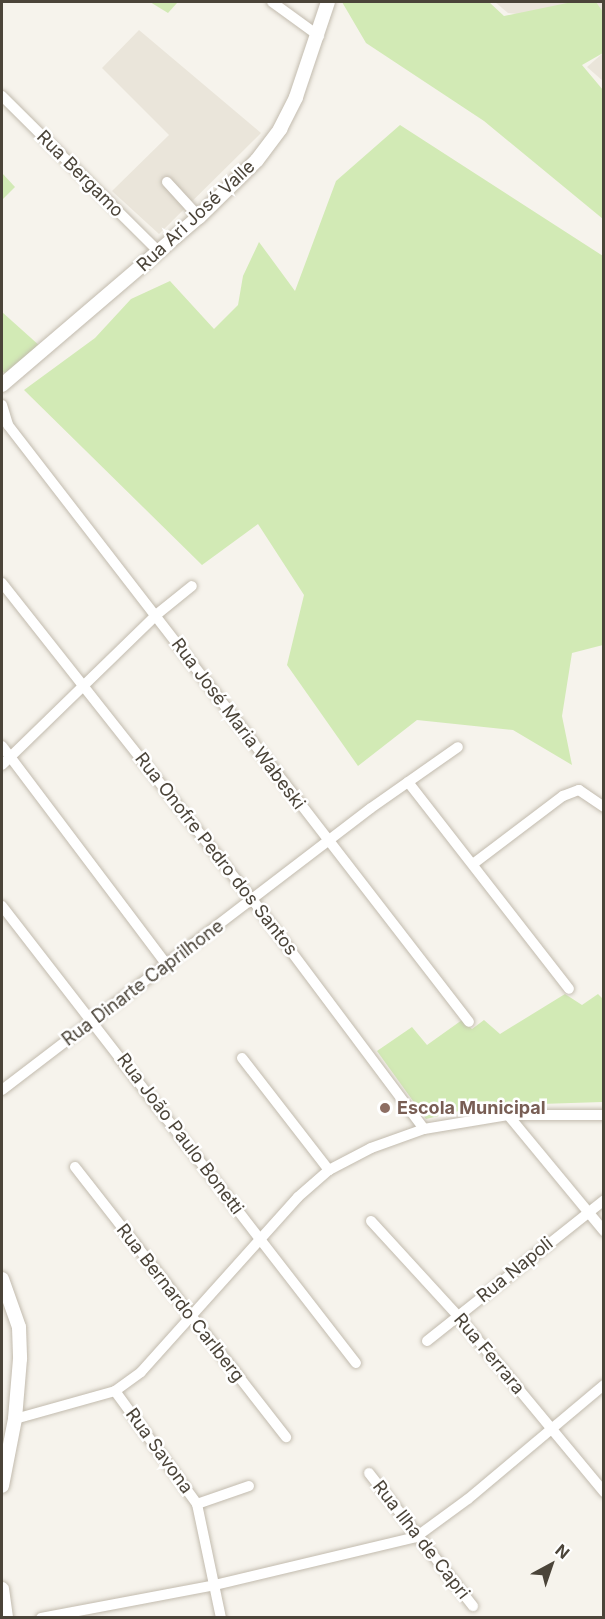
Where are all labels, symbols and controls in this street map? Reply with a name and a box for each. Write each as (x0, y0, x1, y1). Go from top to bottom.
street label: Rua Bergamo (32, 126, 128, 222)
street label: Rua Ari José Valle (133, 156, 259, 276)
street label: Rua José Maria Wabeski (167, 634, 309, 814)
street label: Rua Onofre Pedro dos Santos (130, 748, 302, 960)
street label: Rua Dinarte Caprilhone (58, 915, 228, 1051)
street label: Rua João Paulo Bonetti (112, 1049, 248, 1219)
place label: Escola Municipal (397, 1097, 546, 1119)
marker: Escola Municipal (378, 1101, 392, 1115)
street label: Rua Bernardo Carlberg (112, 1220, 248, 1386)
street label: Rua Napoli (473, 1233, 557, 1307)
street label: Rua Ferrara (449, 1309, 529, 1399)
street label: Rua Savona (121, 1404, 197, 1498)
street label: Rua Ilha de Capri (368, 1476, 474, 1604)
north arrow (521, 1535, 581, 1595)
text: N (551, 1540, 574, 1563)

